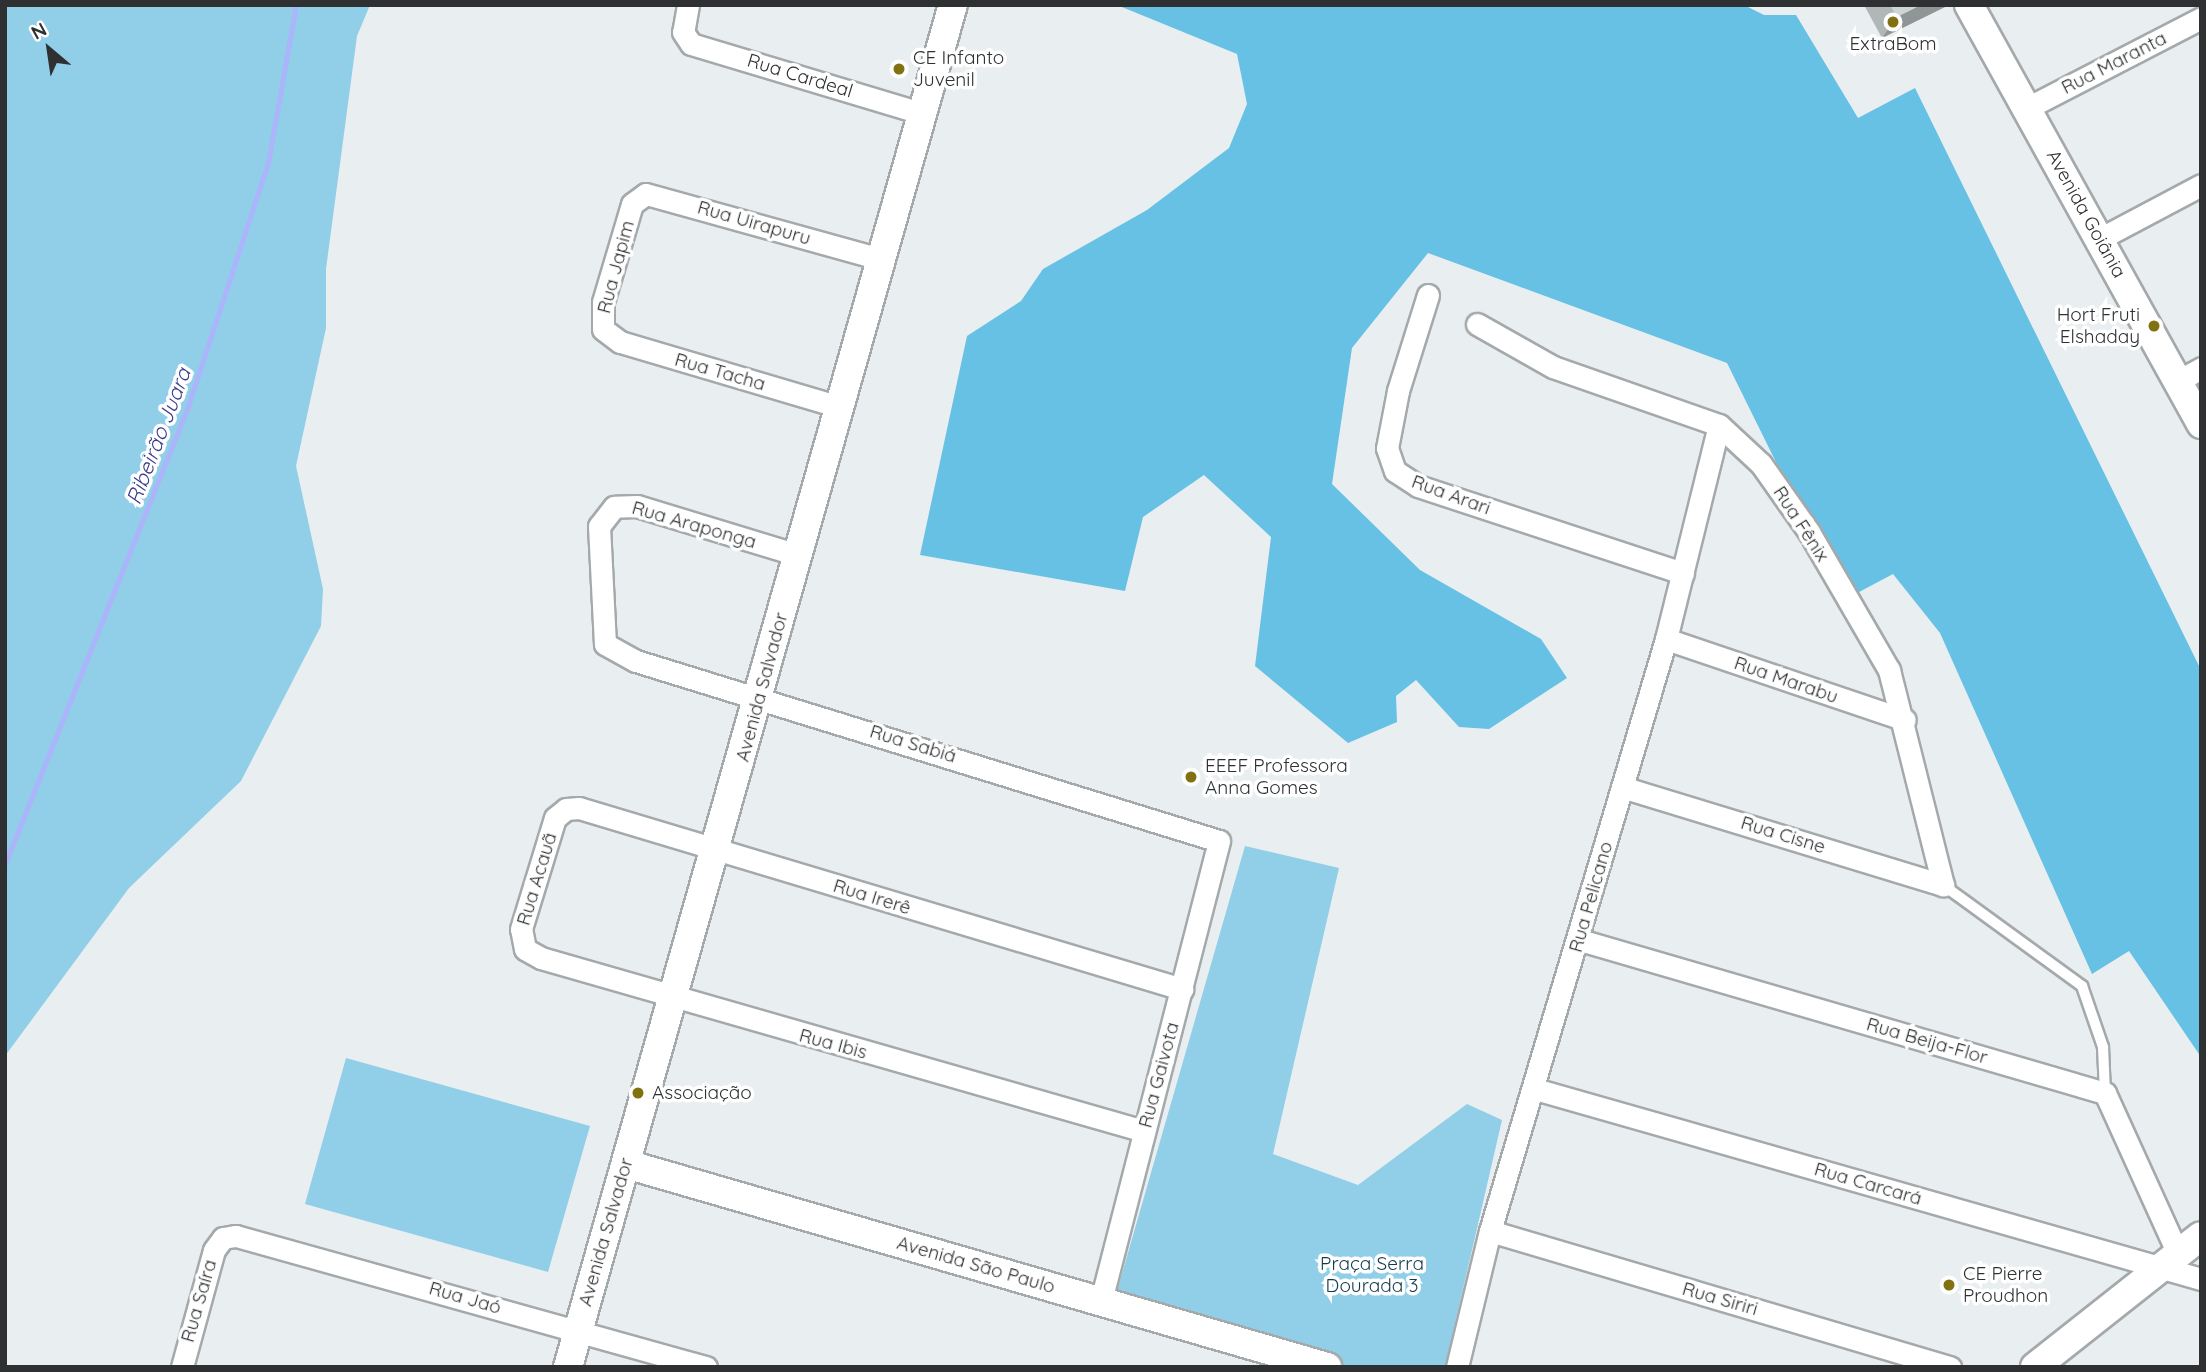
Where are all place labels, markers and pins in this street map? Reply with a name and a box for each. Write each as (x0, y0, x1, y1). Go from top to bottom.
marker: ExtraBom (1885, 14, 1901, 30)
place label: ExtraBom (1849, 33, 1937, 55)
place label: CE Infanto Juvenil (913, 47, 1004, 91)
marker: CE Infanto Juvenil (891, 61, 907, 77)
place label: Hort Fruti Elshaday (2057, 304, 2140, 348)
marker: Hort Fruti Elshaday (2146, 318, 2162, 334)
place label: EEEF Professora Anna Gomes (1205, 755, 1348, 799)
marker: EEEF Professora Anna Gomes (1183, 769, 1199, 785)
place label: Associação (652, 1082, 752, 1104)
marker: Associação (630, 1085, 646, 1101)
place label: CE Pierre Proudhon (1963, 1263, 2048, 1307)
marker: CE Pierre Proudhon (1941, 1277, 1957, 1293)

